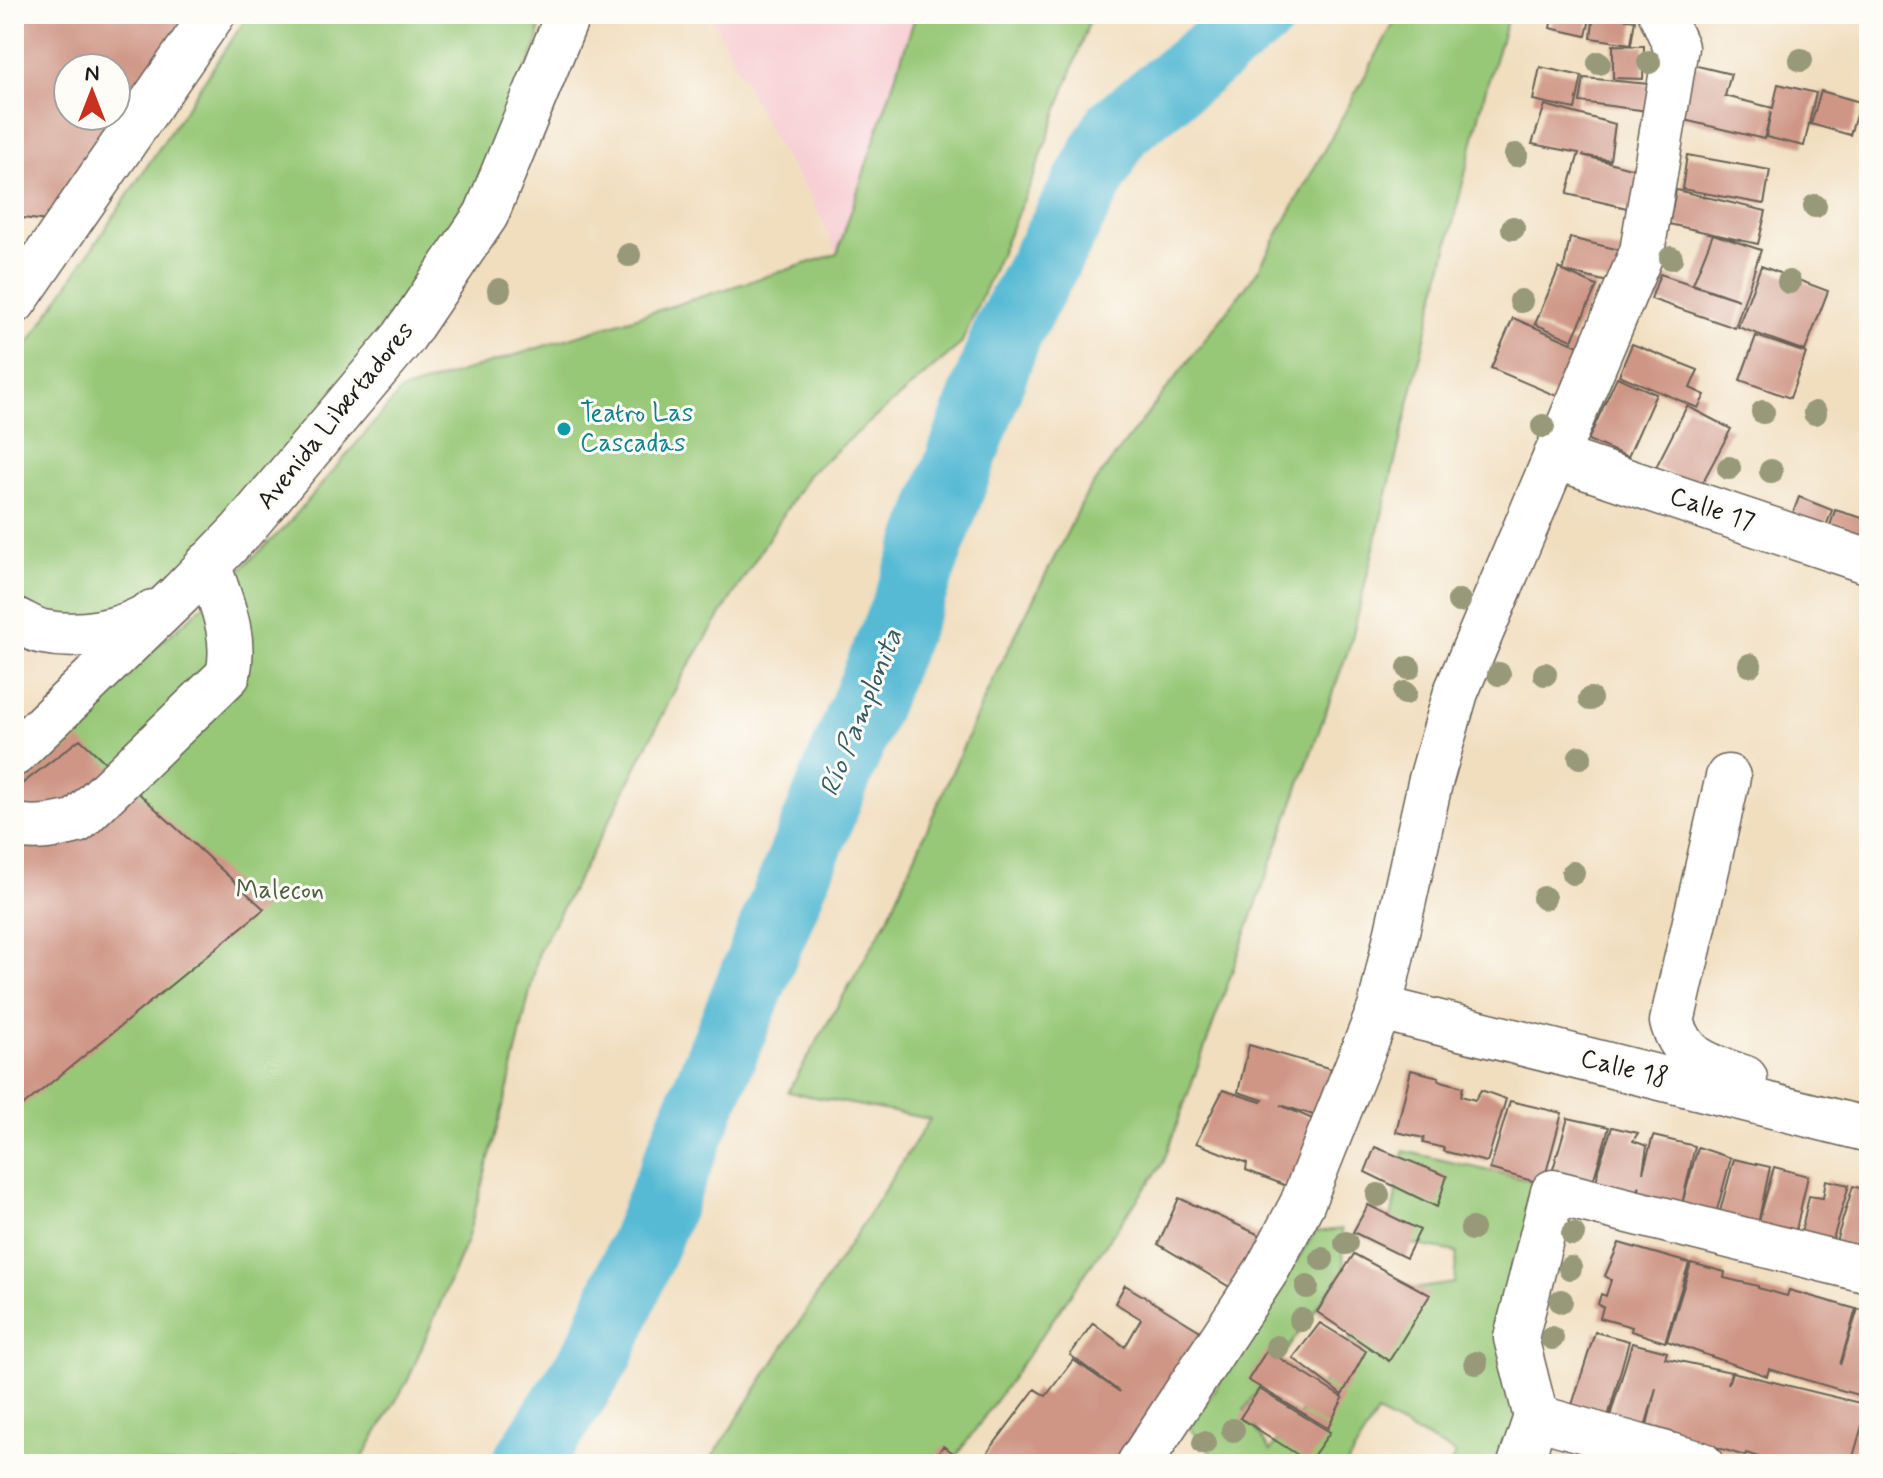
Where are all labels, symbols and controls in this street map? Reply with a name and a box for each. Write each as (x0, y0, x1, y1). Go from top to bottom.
north arrow (52, 52, 132, 132)
text: N (85, 60, 99, 88)
street label: Avenida Libertadores (250, 315, 422, 517)
place label: Teatro Las Cascadas (580, 397, 693, 461)
marker: Teatro Las Cascadas (555, 420, 573, 438)
street label: Calle 17 (1665, 480, 1759, 540)
water label: Río Pamplonita (812, 623, 913, 802)
park label: Malecon (236, 874, 324, 908)
street label: Calle 18 (1577, 1042, 1671, 1096)

